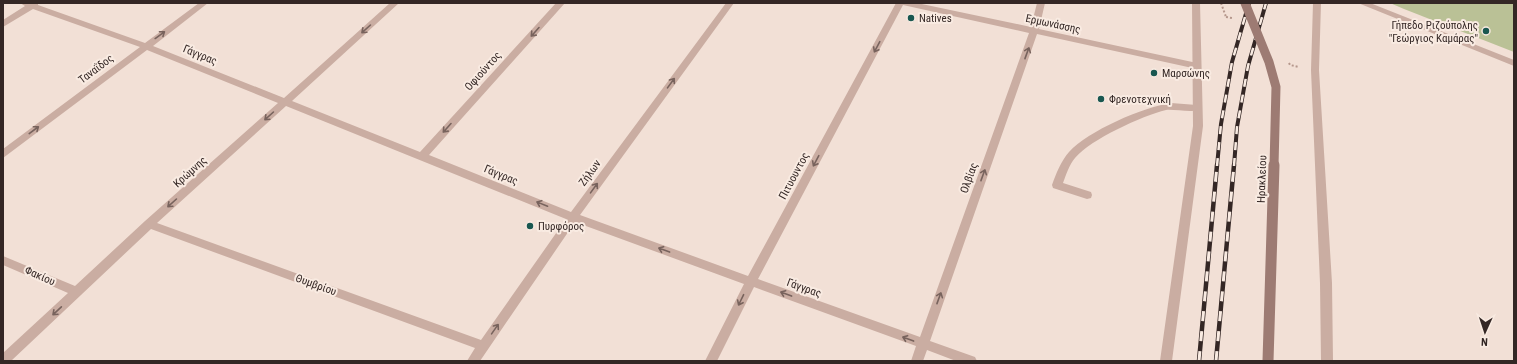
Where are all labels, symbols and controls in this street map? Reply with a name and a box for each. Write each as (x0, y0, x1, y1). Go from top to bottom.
place label: Natives (919, 12, 952, 25)
street label: Ερμωνάσσης (1024, 12, 1082, 36)
marker: Natives (906, 13, 916, 23)
place label: Γήπεδο Ριζούπολης "Γεώργιος Καμάρας" (1389, 19, 1478, 45)
one-way arrow (361, 24, 371, 34)
marker: Γήπεδο Ριζούπολης "Γεώργιος Καμάρας" (1481, 26, 1491, 36)
one-way arrow (530, 27, 540, 37)
one-way arrow (154, 31, 165, 39)
one-way arrow (873, 40, 881, 52)
street label: Γάγγρας (181, 42, 219, 68)
one-way arrow (1024, 47, 1032, 59)
street label: Οφιούντος (462, 49, 504, 93)
street label: Ταναΐδος (76, 52, 116, 86)
place label: Μαρσώνης (1162, 67, 1210, 80)
marker: Μαρσώνης (1149, 68, 1159, 78)
one-way arrow (667, 78, 675, 89)
place label: Φρενοτεχνική (1109, 93, 1171, 106)
marker: Φρενοτεχνική (1096, 94, 1106, 104)
one-way arrow (264, 112, 274, 121)
one-way arrow (443, 123, 452, 133)
one-way arrow (28, 126, 39, 135)
street label: Πιτυουντος (776, 150, 812, 202)
street label: Κρώμνης (171, 154, 209, 190)
one-way arrow (811, 155, 819, 167)
street label: Ηρακλείου (1255, 155, 1269, 203)
street label: Ζήλων (576, 157, 604, 189)
street label: Ολβίας (958, 161, 980, 195)
street label: Γάγγρας (482, 162, 520, 188)
one-way arrow (980, 170, 988, 182)
one-way arrow (590, 182, 598, 193)
one-way arrow (168, 198, 178, 207)
one-way arrow (536, 200, 548, 208)
place label: Πυρφόρος (538, 220, 584, 233)
marker: Πυρφόρος (525, 221, 535, 231)
one-way arrow (658, 245, 670, 253)
street label: Φακίου (23, 264, 57, 288)
street label: Θυμβρίου (294, 272, 338, 298)
street label: Γάγγρας (785, 276, 823, 300)
one-way arrow (779, 290, 792, 297)
one-way arrow (936, 292, 944, 304)
one-way arrow (737, 294, 744, 306)
one-way arrow (52, 306, 62, 315)
north arrow (1465, 312, 1505, 352)
one-way arrow (491, 323, 499, 334)
one-way arrow (902, 334, 914, 342)
text: N (1481, 335, 1488, 348)

